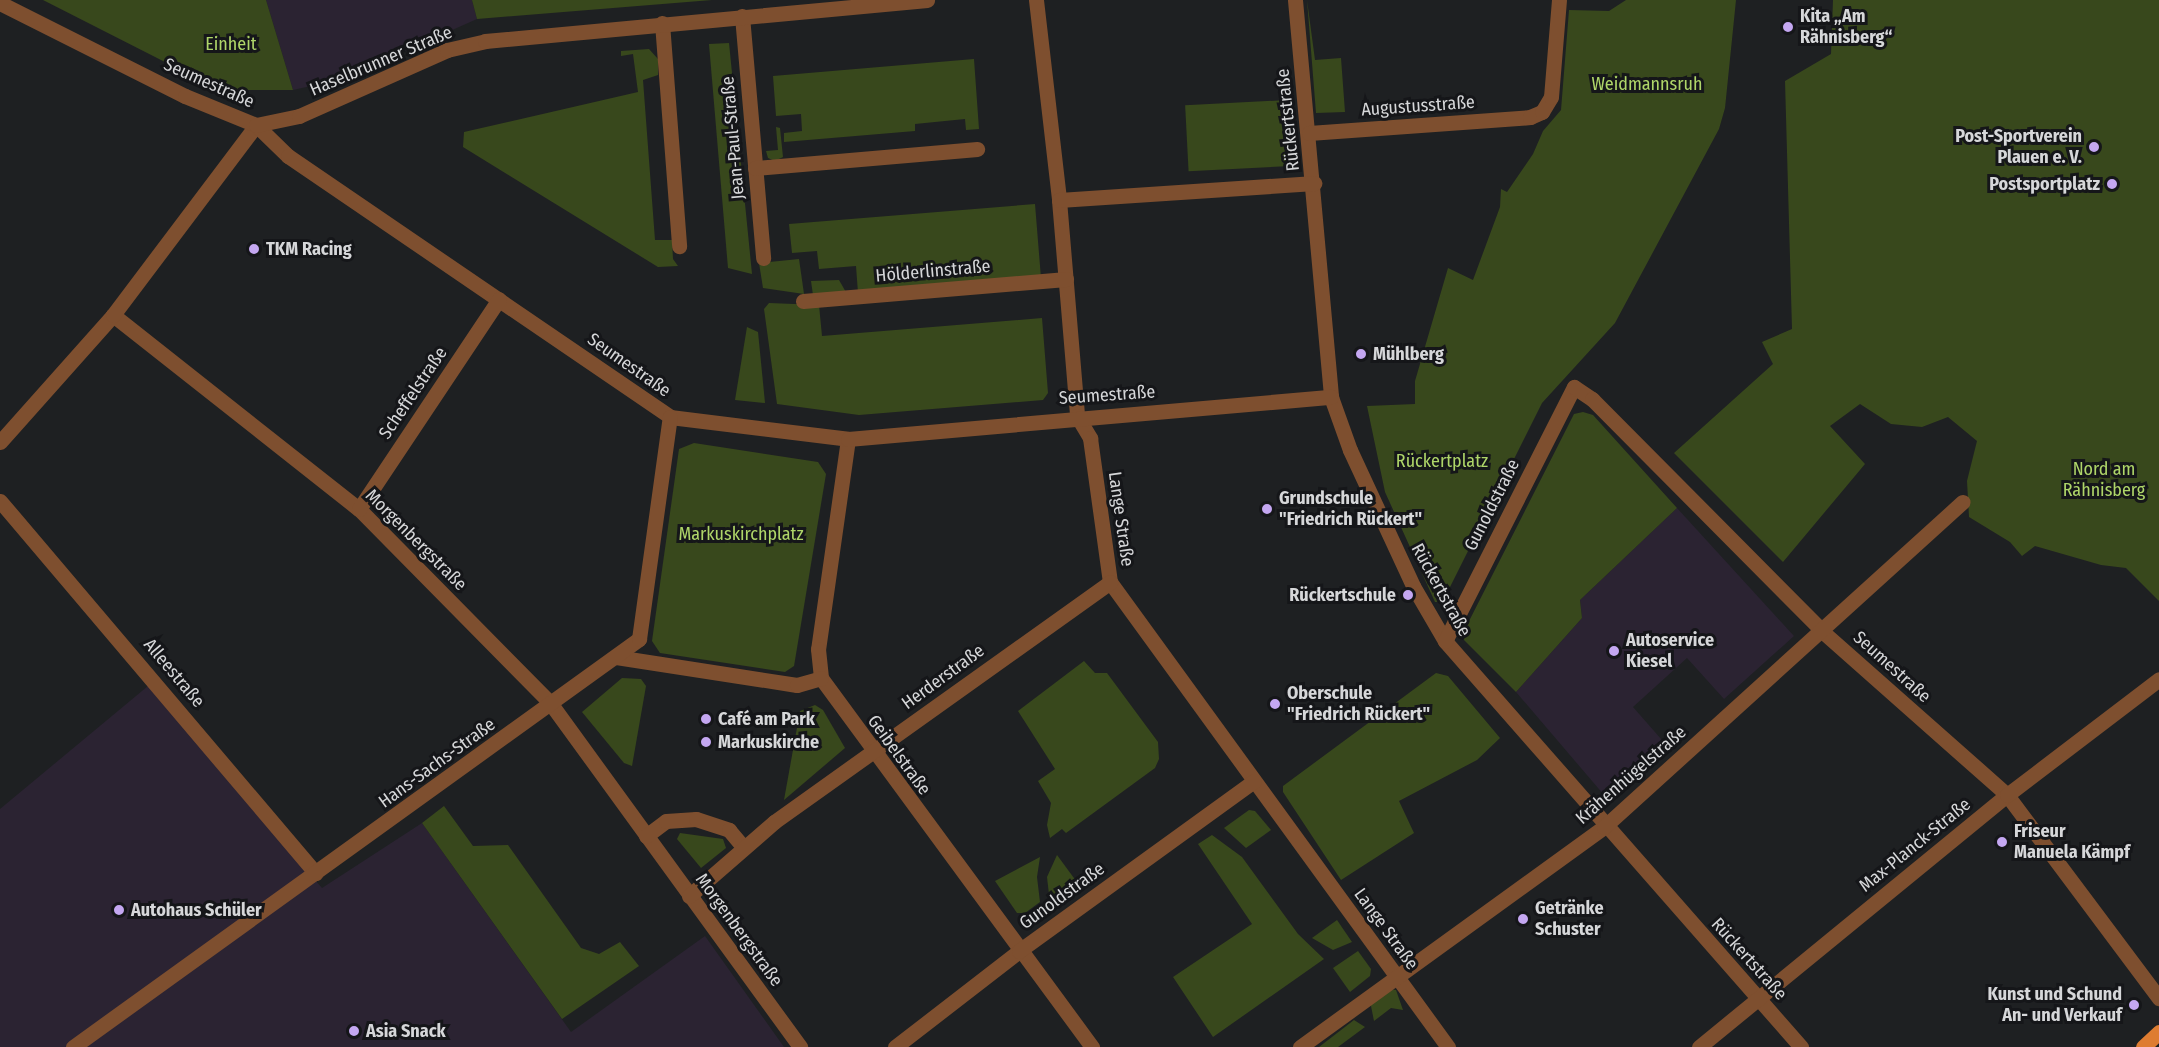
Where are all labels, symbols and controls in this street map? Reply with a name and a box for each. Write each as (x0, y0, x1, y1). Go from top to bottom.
place label: Kita „Am Rähnisberg“ (1800, 6, 1892, 48)
marker: Kita „Am Rähnisberg“ (1781, 20, 1795, 34)
street label: Haselbrunner Straße (307, 21, 455, 101)
park label: Einheit (205, 33, 257, 55)
street label: Seumestraße (160, 53, 258, 113)
street label: Rückertstraße (1272, 68, 1304, 172)
park label: Weidmannsruh (1592, 73, 1702, 95)
street label: Jean-Paul-Straße (717, 75, 749, 201)
street label: Augustusstraße (1361, 91, 1475, 121)
place label: Post-Sportverein Plauen e. V. (1955, 126, 2082, 168)
marker: Post-Sportverein Plauen e. V. (2087, 140, 2101, 154)
place label: Postsportplatz (1989, 173, 2100, 195)
marker: Postsportplatz (2105, 177, 2119, 191)
place label: TKM Racing (266, 238, 352, 260)
marker: TKM Racing (247, 242, 261, 256)
street label: Hölderlinstraße (875, 255, 991, 287)
street label: Seumestraße (583, 328, 675, 402)
street label: Scheffelstraße (374, 343, 452, 443)
place label: Mühlberg (1373, 343, 1444, 365)
marker: Mühlberg (1354, 347, 1368, 361)
street label: Seumestraße (1058, 381, 1156, 409)
park label: Rückertplatz (1396, 450, 1488, 472)
street label: Gunoldstraße (1460, 456, 1524, 554)
park label: Nord am Rähnisberg (2063, 459, 2145, 502)
street label: Lange Straße (1104, 470, 1138, 568)
street label: Morgenbergstraße (361, 485, 471, 595)
place label: Grundschule "Friedrich Rückert" (1279, 488, 1422, 530)
marker: Grundschule "Friedrich Rückert" (1260, 502, 1274, 516)
park label: Markuskirchplatz (678, 523, 804, 545)
street label: Rückertstraße (1407, 540, 1475, 640)
place label: Rückertschule (1289, 584, 1396, 606)
marker: Rückertschule (1401, 588, 1415, 602)
street label: Seumestraße (1849, 627, 1935, 707)
place label: Autoservice Kiesel (1626, 630, 1714, 672)
street label: Alleestraße (139, 634, 209, 712)
street label: Herderstraße (898, 640, 988, 714)
marker: Autoservice Kiesel (1607, 644, 1621, 658)
place label: Oberschule "Friedrich Rückert" (1287, 683, 1430, 726)
marker: Oberschule "Friedrich Rückert" (1268, 697, 1282, 711)
place label: Café am Park (718, 708, 815, 730)
street label: Geibelstraße (863, 711, 935, 799)
marker: Café am Park (699, 712, 713, 726)
street label: Hans-Sachs-Straße (374, 713, 500, 813)
street label: Krähenhügelstraße (1571, 721, 1691, 829)
place label: Markuskirche (718, 731, 819, 753)
marker: Markuskirche (699, 735, 713, 749)
street label: Max-Planck-Straße (1855, 794, 1975, 896)
place label: Friseur Manuela Kämpf (2014, 821, 2130, 864)
marker: Friseur Manuela Kämpf (1995, 835, 2009, 849)
street label: Gunoldstraße (1015, 858, 1109, 934)
street label: Morgenbergstraße (691, 869, 787, 991)
street label: Lange Straße (1349, 884, 1423, 974)
place label: Getränke Schuster (1535, 898, 1604, 940)
place label: Autohaus Schüler (131, 899, 262, 921)
marker: Autohaus Schüler (112, 903, 126, 917)
marker: Getränke Schuster (1516, 912, 1530, 926)
street label: Rückertstraße (1707, 914, 1791, 1004)
place label: Kunst und Schund An- und Verkauf (1988, 984, 2122, 1026)
marker: Kunst und Schund An- und Verkauf (2127, 998, 2141, 1012)
place label: Asia Snack (366, 1020, 446, 1042)
marker: Asia Snack (347, 1024, 361, 1038)

